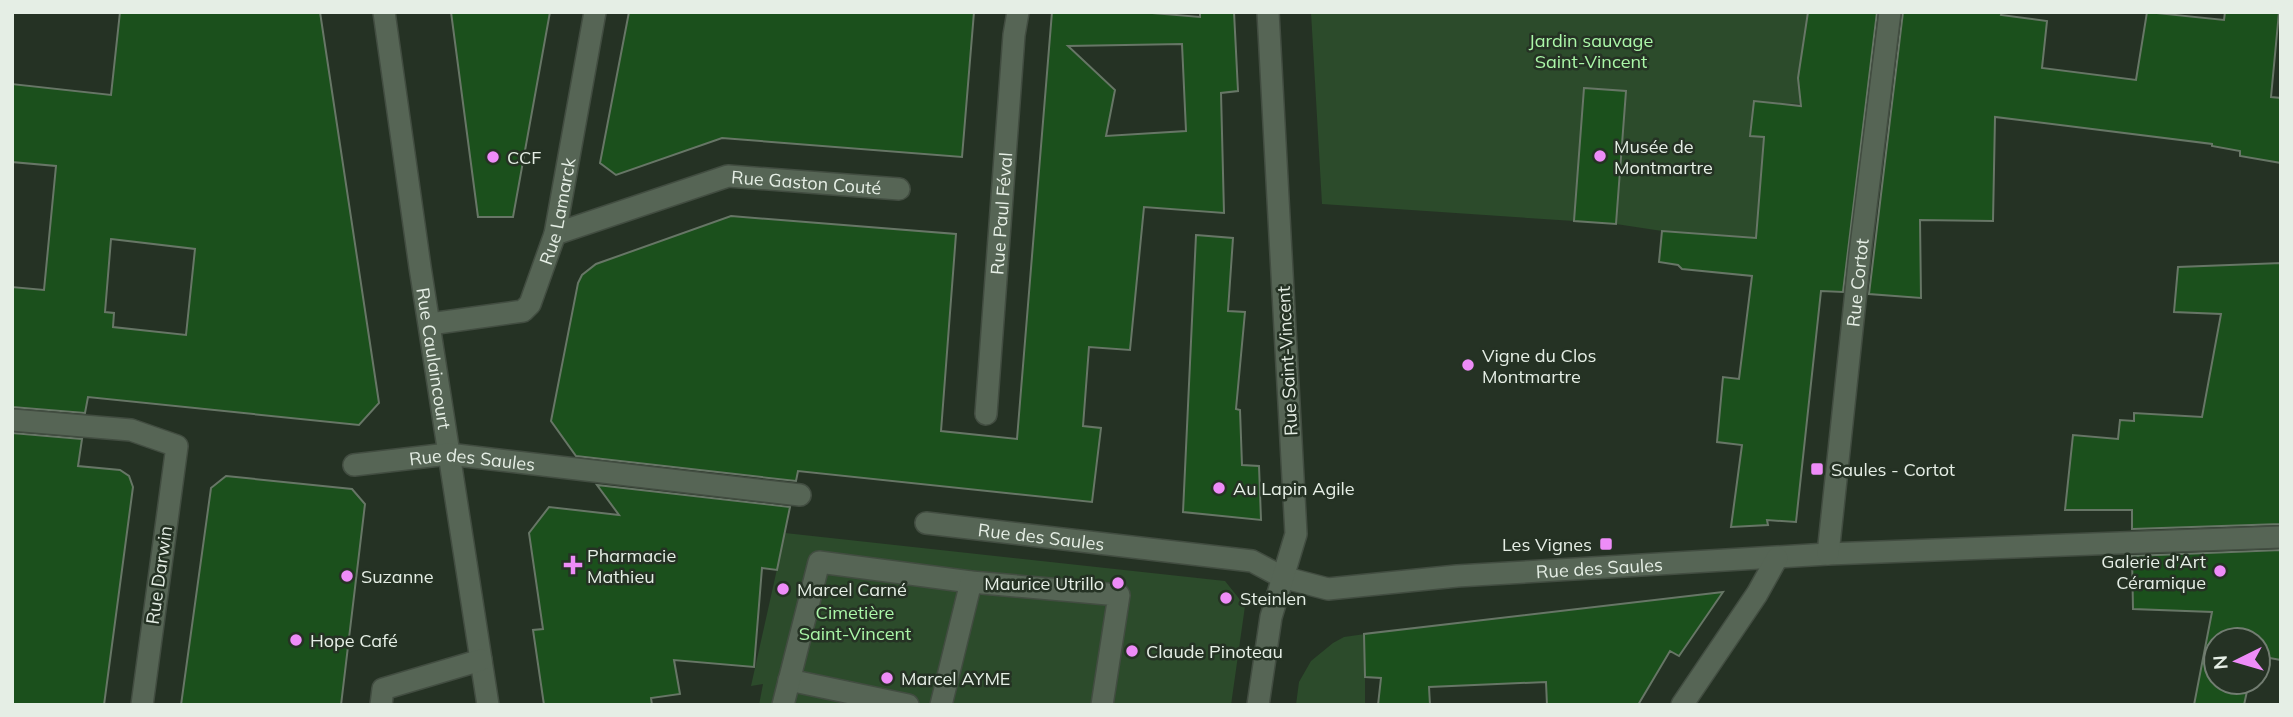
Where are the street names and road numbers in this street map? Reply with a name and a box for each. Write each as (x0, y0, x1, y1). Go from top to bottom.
street label: Rue Paul Féval (985, 151, 1017, 276)
street label: Rue Lamarck (533, 155, 580, 268)
street label: Rue Gaston Couté (730, 165, 882, 199)
street label: Rue Cortot (1841, 237, 1873, 328)
street label: Rue Caulaincourt (412, 286, 457, 431)
street label: Rue Saint-Vincent (1272, 286, 1302, 436)
street label: Rue des Saules (408, 442, 537, 476)
street label: Rue des Saules (977, 518, 1106, 555)
street label: Rue Darwin (141, 524, 177, 626)
street label: Rue des Saules (1535, 552, 1664, 583)

